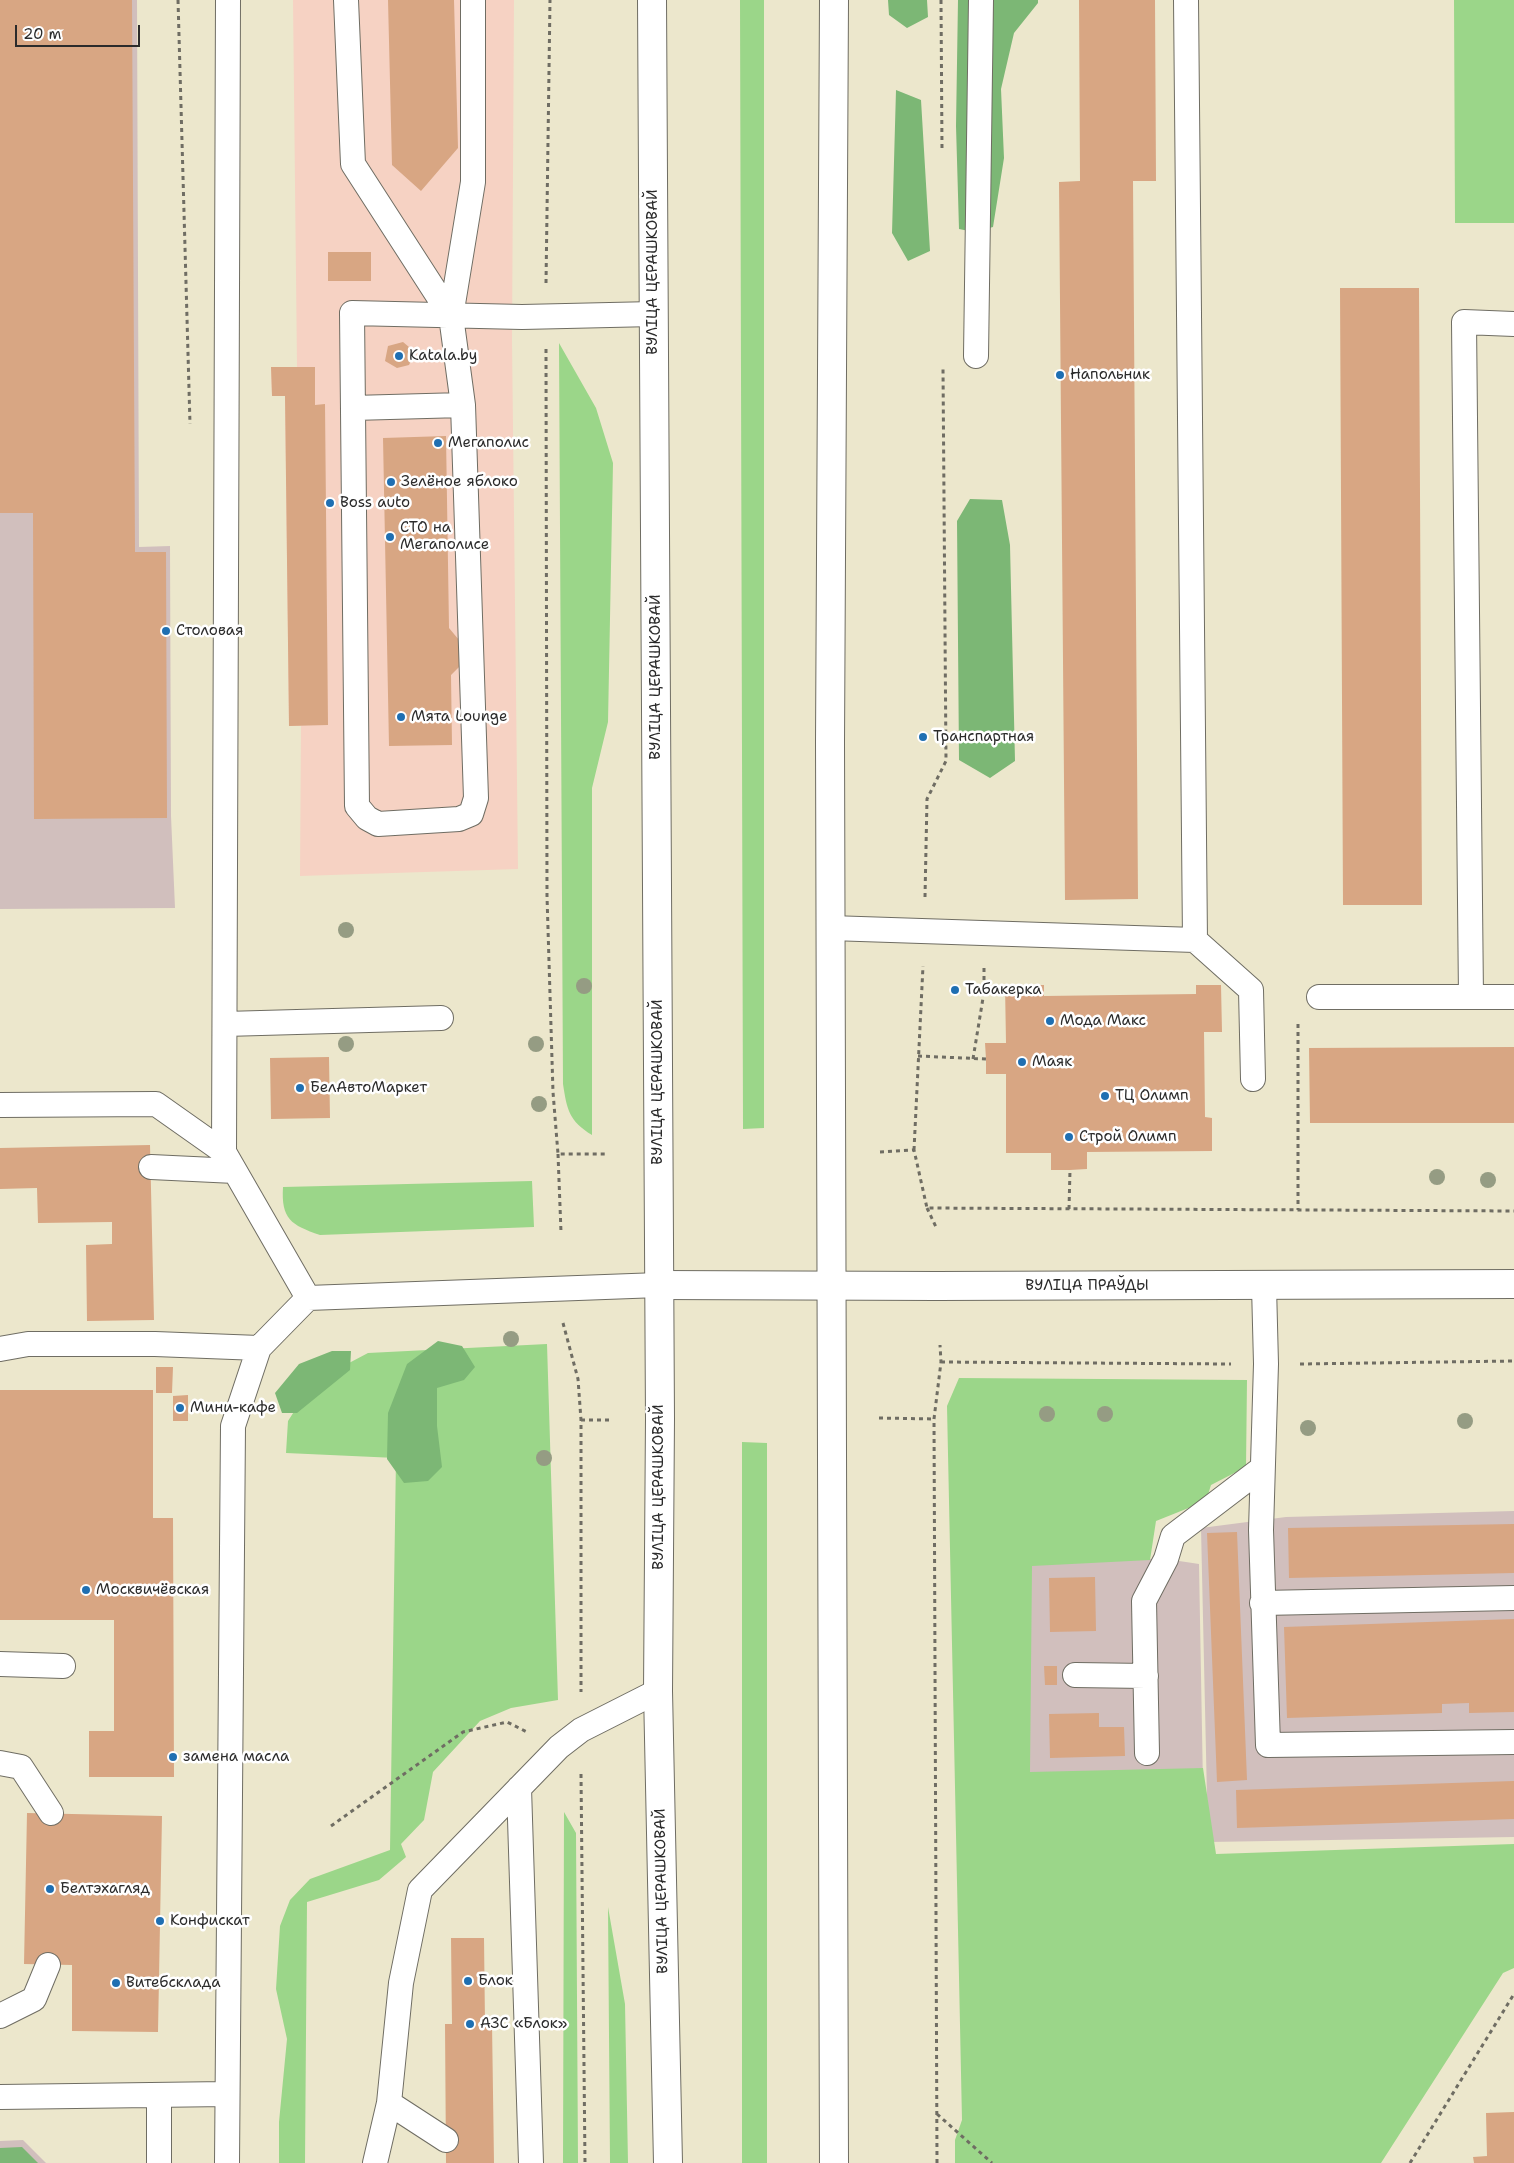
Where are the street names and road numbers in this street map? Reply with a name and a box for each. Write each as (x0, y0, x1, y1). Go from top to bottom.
street label: ВУЛІЦА ЦЕРАШКОВАЙ (644, 189, 662, 355)
street label: ВУЛІЦА ЦЕРАШКОВАЙ (647, 594, 665, 760)
street label: ВУЛІЦА ЦЕРАШКОВАЙ (649, 999, 667, 1165)
street label: ВУЛІЦА ПРАЎДЫ (1025, 1277, 1149, 1295)
street label: ВУЛІЦА ЦЕРАШКОВАЙ (650, 1404, 668, 1570)
street label: ВУЛІЦА ЦЕРАШКОВАЙ (652, 1808, 672, 1974)

